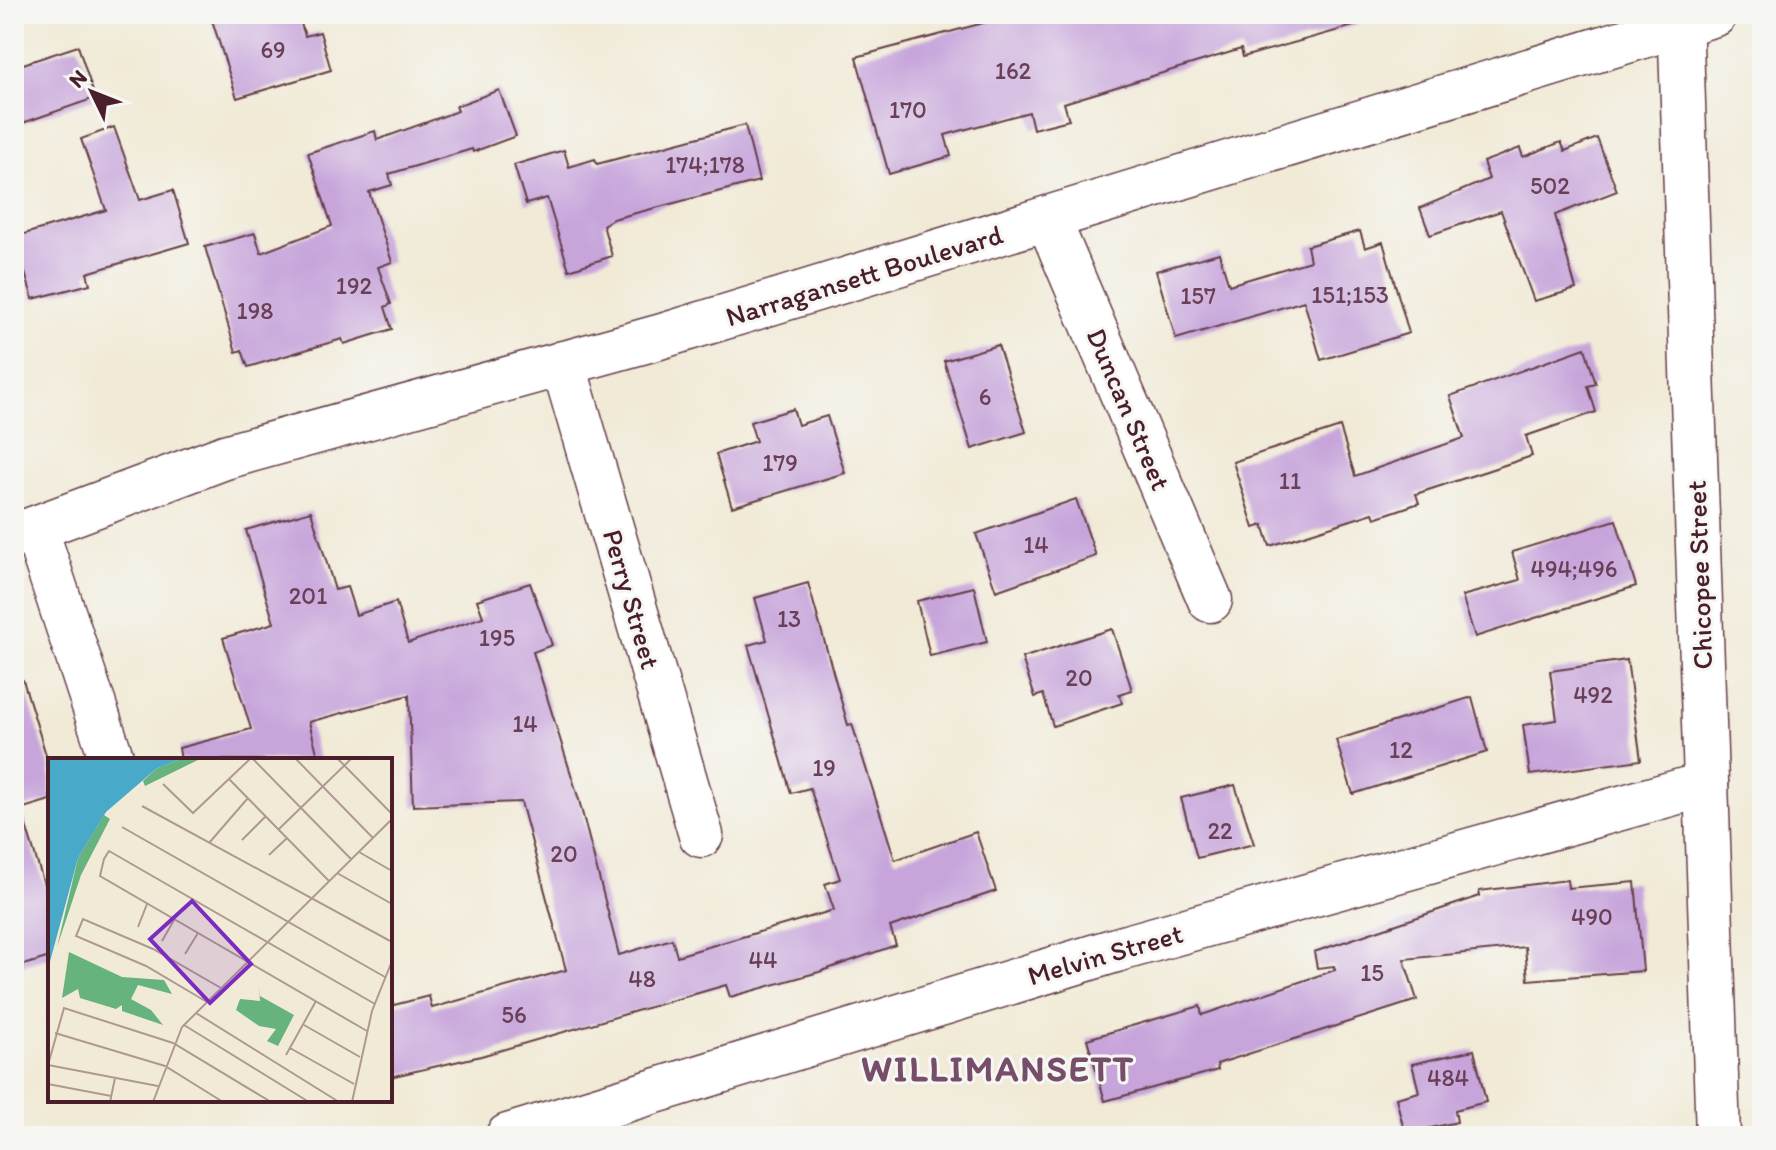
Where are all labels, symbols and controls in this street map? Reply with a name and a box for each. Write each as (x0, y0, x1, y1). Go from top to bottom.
house number: 69 (260, 35, 286, 64)
north arrow (52, 52, 132, 132)
house number: 162 (995, 56, 1032, 85)
text: N (63, 64, 93, 93)
house number: 170 (889, 95, 927, 124)
house number: 174;178 (665, 150, 745, 179)
house number: 502 (1530, 171, 1570, 200)
street label: Narragansett Boulevard (721, 216, 1007, 333)
house number: 192 (336, 271, 373, 300)
house number: 151;153 (1311, 280, 1389, 309)
house number: 157 (1180, 281, 1216, 310)
house number: 198 (237, 296, 273, 325)
street label: Duncan Street (1080, 323, 1178, 495)
house number: 6 (979, 382, 991, 411)
house number: 179 (762, 448, 798, 477)
house number: 11 (1279, 466, 1301, 495)
street label: Chicopee Street (1679, 480, 1719, 670)
street label: Perry Street (596, 525, 668, 673)
house number: 14 (1023, 530, 1049, 559)
house number: 494;496 (1530, 554, 1618, 583)
house number: 201 (289, 581, 327, 610)
house number: 13 (777, 604, 801, 633)
house number: 195 (479, 623, 515, 652)
house number: 20 (1065, 663, 1093, 692)
house number: 492 (1573, 680, 1613, 709)
house number: 14 (512, 709, 538, 738)
house number: 12 (1389, 735, 1413, 764)
house number: 19 (812, 753, 836, 782)
inset map (48, 758, 392, 1102)
house number: 22 (1207, 816, 1233, 845)
house number: 20 (550, 839, 578, 868)
house number: 490 (1571, 902, 1613, 931)
street label: Melvin Street (1024, 916, 1186, 992)
house number: 44 (749, 945, 777, 974)
house number: 15 (1360, 958, 1384, 987)
house number: 48 (628, 964, 656, 993)
house number: 56 (501, 1000, 527, 1029)
district label: WILLIMANSETT (861, 1047, 1135, 1090)
house number: 484 (1427, 1063, 1469, 1092)

